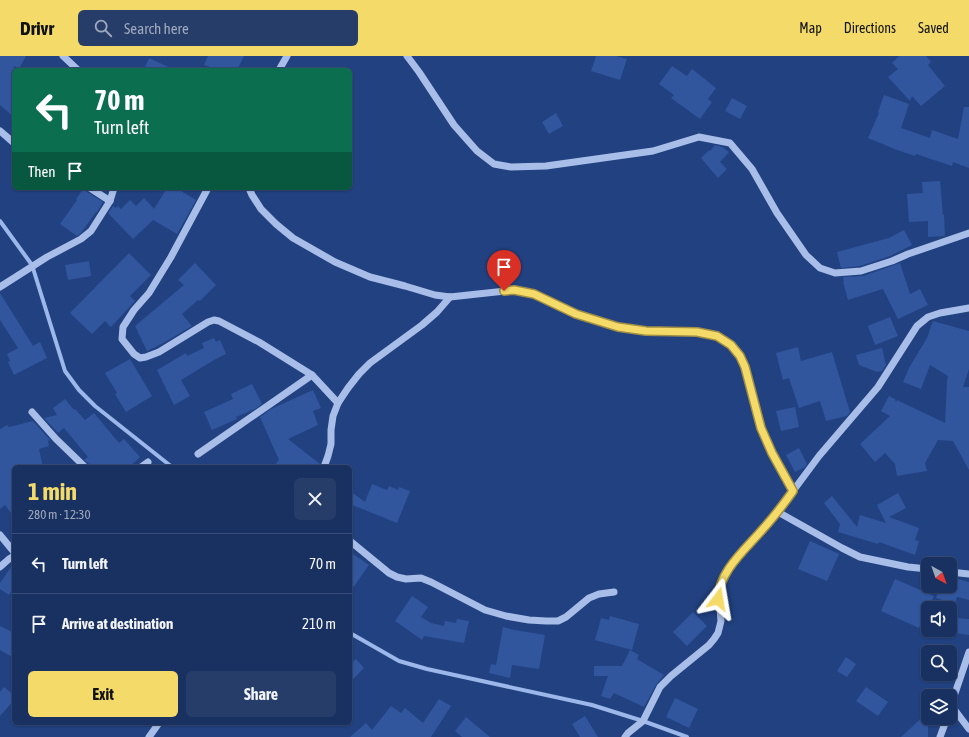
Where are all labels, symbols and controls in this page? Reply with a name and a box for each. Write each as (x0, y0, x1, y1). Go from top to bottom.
search box (78, 10, 358, 46)
text: Drivr (20, 17, 54, 39)
icon: search (92, 17, 114, 39)
text: Search here (124, 20, 189, 37)
text: Map (799, 20, 822, 36)
text: Directions (844, 20, 896, 36)
text: Saved (918, 20, 949, 36)
icon: left (28, 84, 80, 136)
text: 70 m (94, 84, 144, 116)
text: Turn left (94, 117, 149, 138)
icon: arrive (64, 160, 86, 182)
text: Then (28, 163, 56, 180)
pin (487, 250, 521, 291)
icon: arrive (493, 256, 515, 278)
text: 1 min (28, 478, 77, 505)
button: close (294, 478, 336, 520)
text: 280 m · 12:30 (28, 507, 91, 522)
icon: left (28, 553, 50, 575)
text: Turn left (62, 555, 108, 572)
text: 70 m (309, 555, 336, 572)
north arrow (921, 557, 957, 593)
map controls (921, 557, 957, 725)
position arrow (697, 578, 739, 620)
button: sound (921, 601, 957, 637)
icon: arrive (28, 613, 50, 635)
text: Arrive at destination (62, 615, 173, 632)
text: 210 m (302, 615, 336, 632)
button: search (921, 645, 957, 681)
button: Exit (28, 671, 178, 717)
button: Share (186, 671, 336, 717)
button: layers (921, 689, 957, 725)

